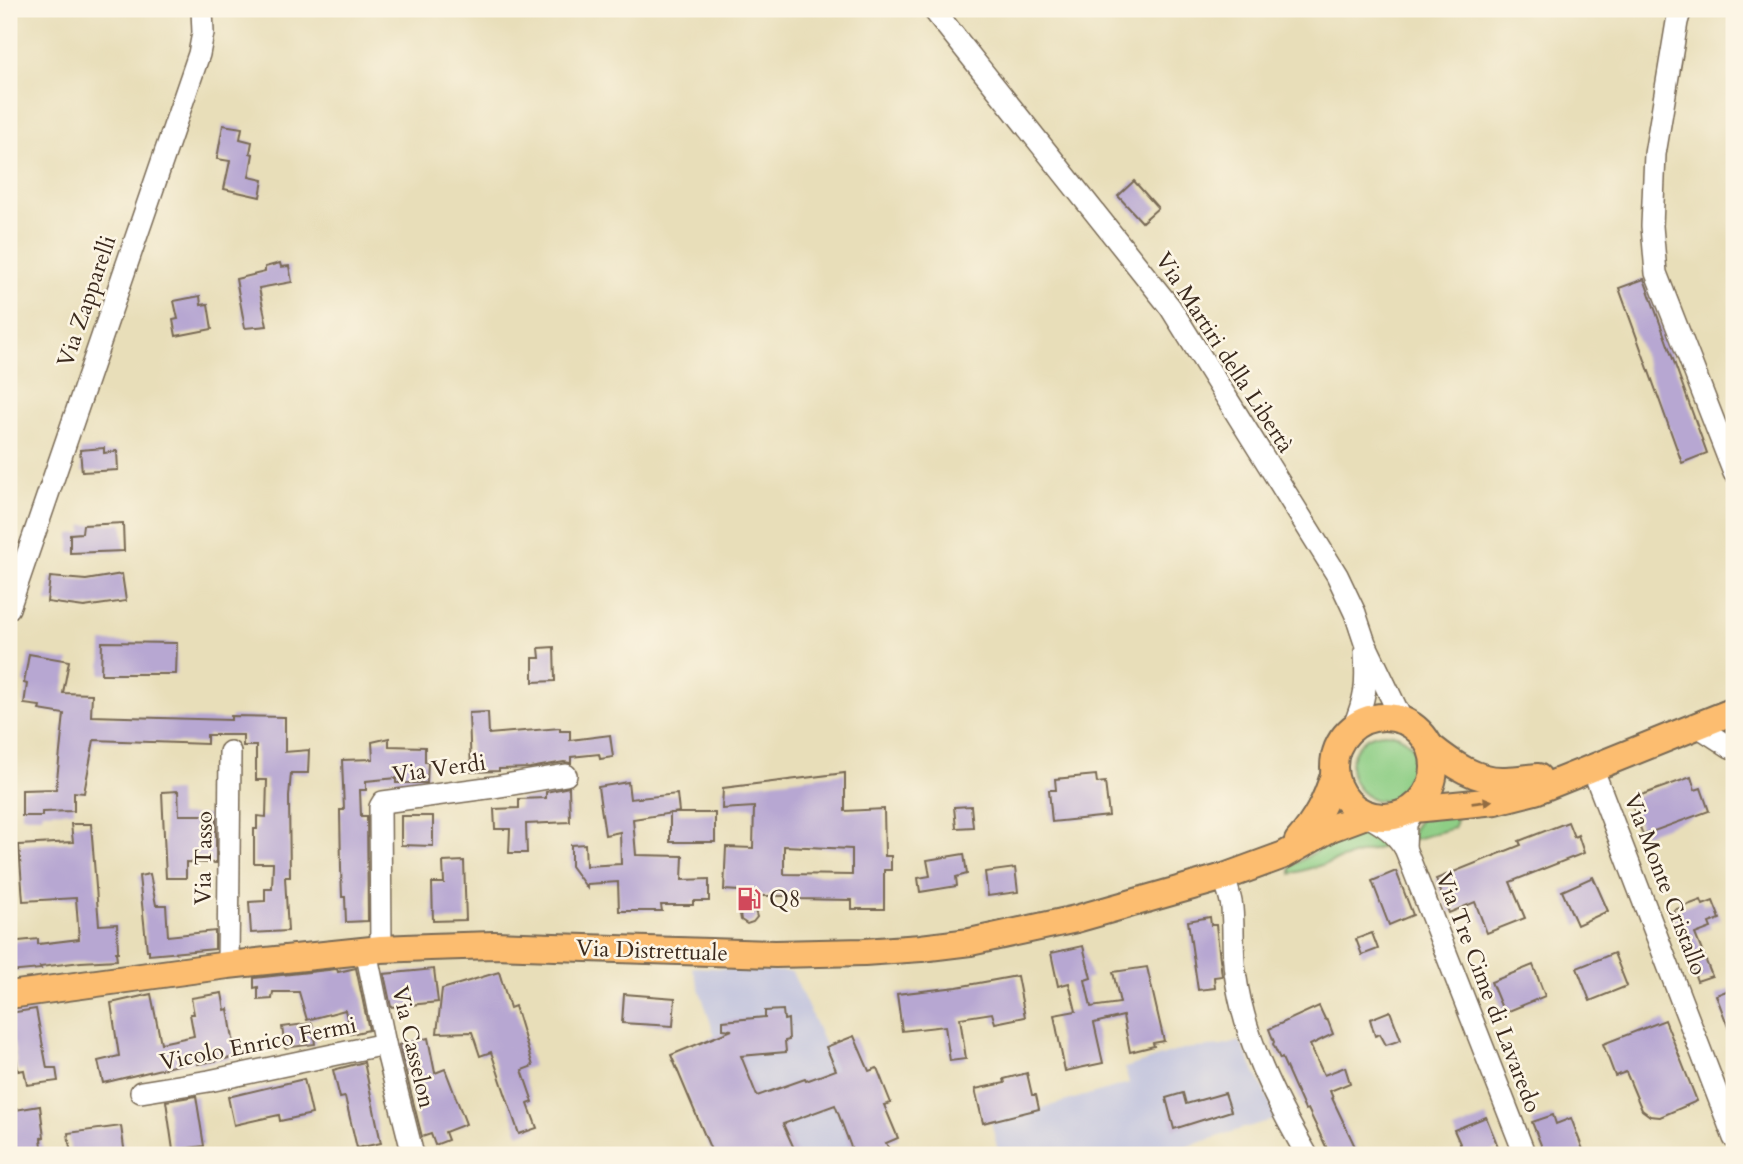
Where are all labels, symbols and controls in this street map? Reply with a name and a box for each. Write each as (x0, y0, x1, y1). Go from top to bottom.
street label: Via Zapparelli (49, 231, 123, 371)
street label: Via Martiri della Libertà (1148, 246, 1301, 459)
street label: Via Verdi (390, 747, 488, 790)
street label: Via Monte Cristallo (1617, 789, 1714, 979)
one-way arrow (1471, 797, 1493, 808)
street label: Via Tasso (187, 811, 220, 905)
street label: Via Tre Cime di Lavaredo (1428, 867, 1549, 1117)
place label: Q8 (769, 884, 801, 915)
fuel station icon: Q8 (735, 885, 763, 913)
street label: Via Distrettuale (576, 932, 728, 969)
street label: Via Casselon (384, 983, 443, 1111)
street label: Vicolo Enrico Fermi (157, 1009, 359, 1078)

